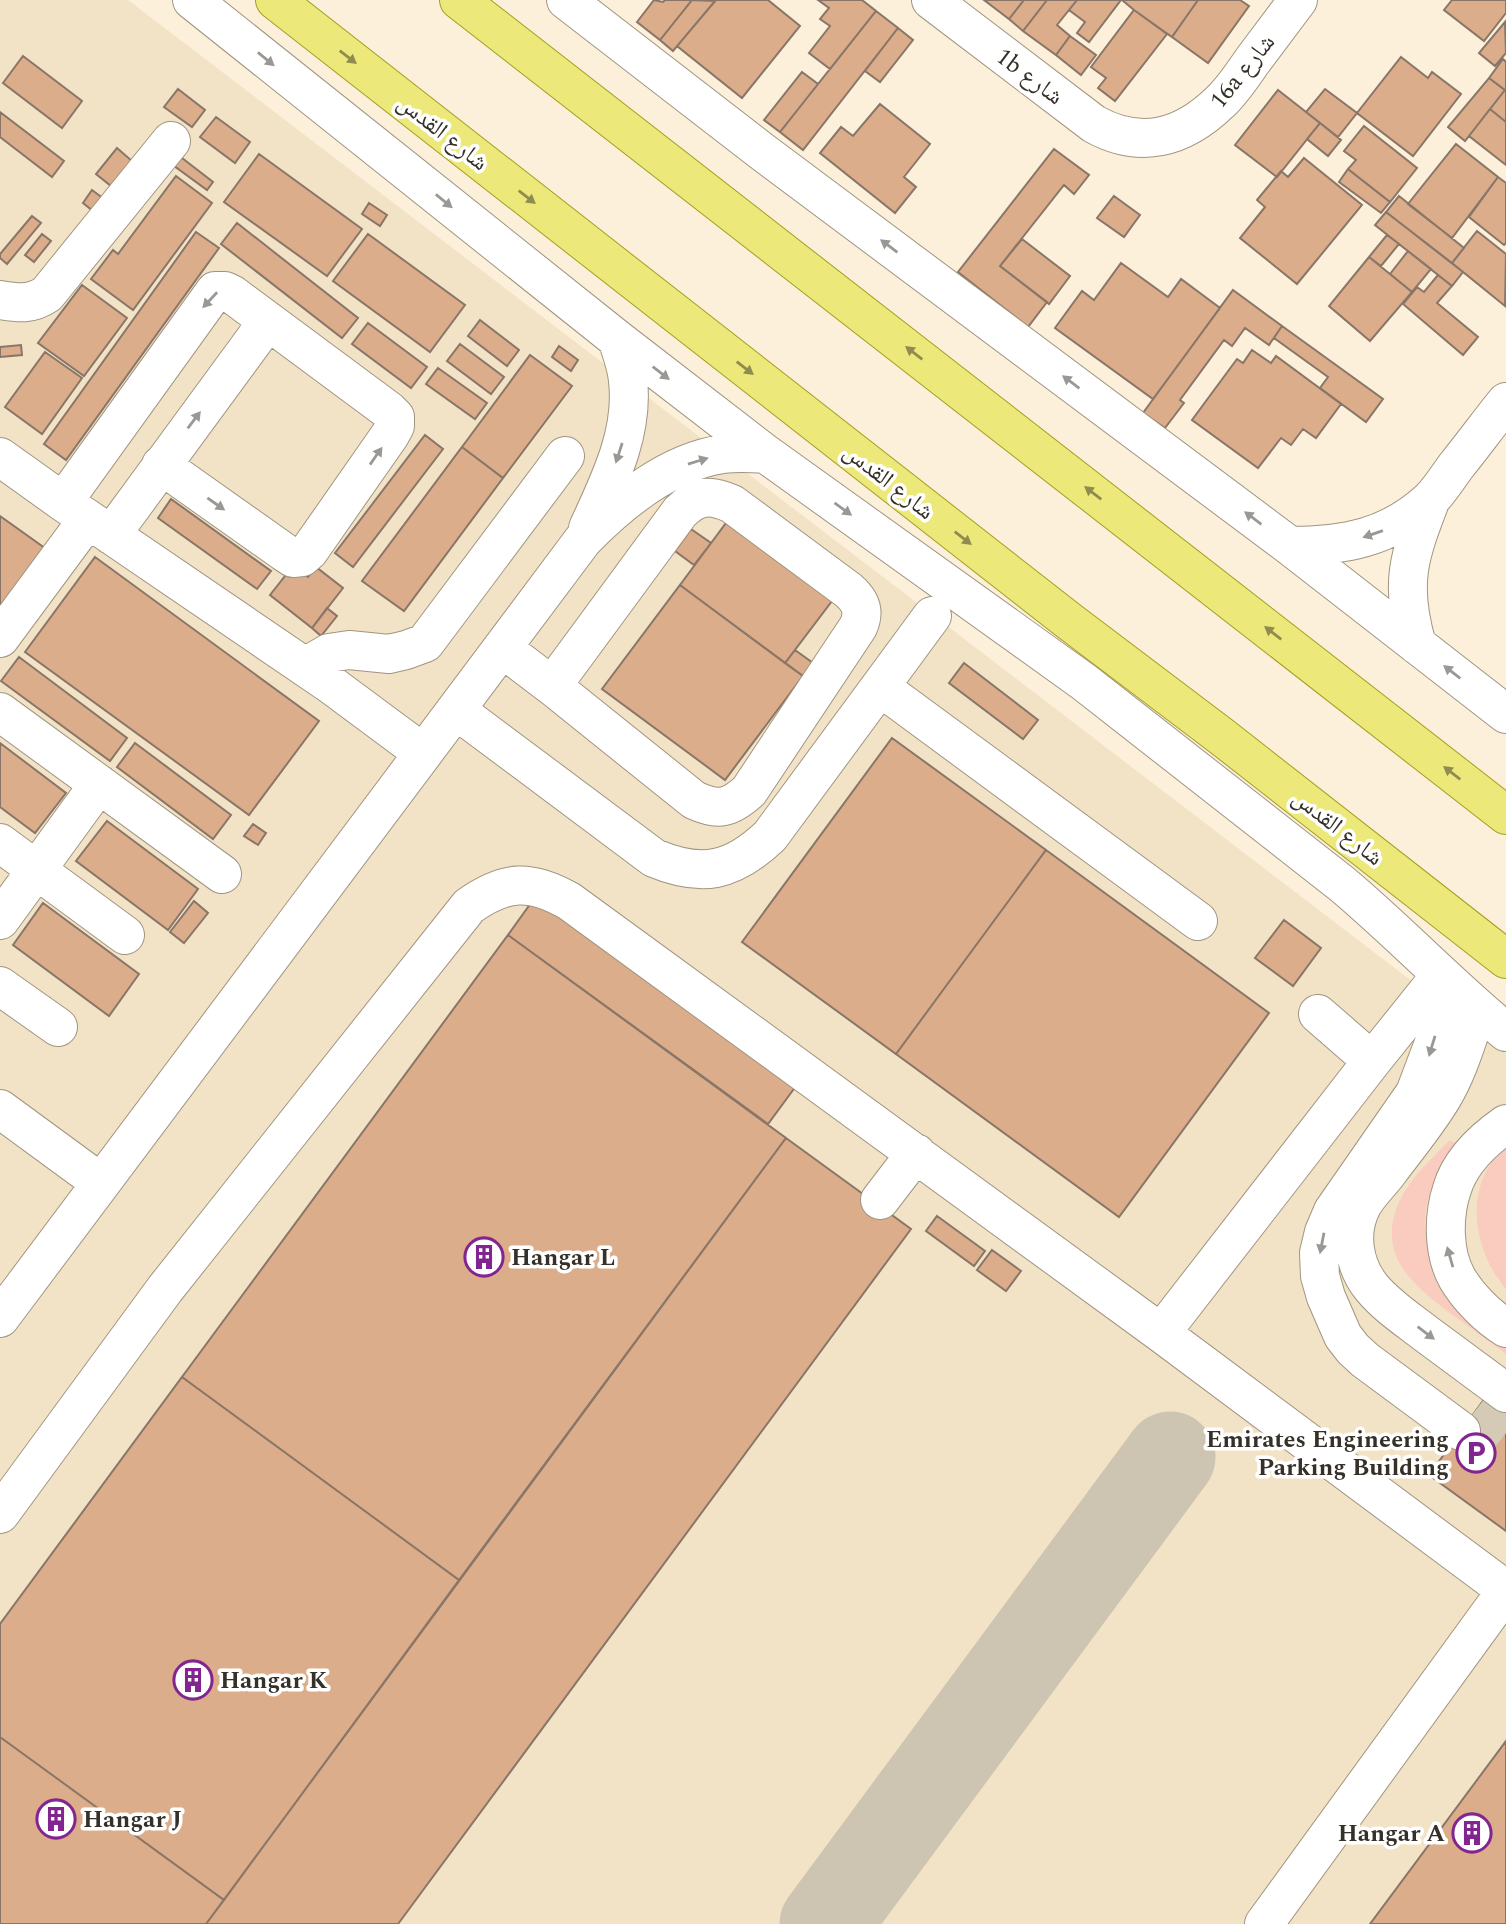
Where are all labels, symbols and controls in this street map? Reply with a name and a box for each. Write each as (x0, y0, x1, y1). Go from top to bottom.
street label: 16a شارع (1201, 26, 1284, 117)
street label: 1b شارع (988, 39, 1071, 114)
one-way arrow (338, 50, 356, 65)
one-way arrow (257, 51, 275, 66)
street label: شارع القدس (389, 86, 496, 180)
one-way arrow (517, 190, 535, 205)
one-way arrow (435, 193, 453, 208)
one-way arrow (880, 238, 898, 253)
one-way arrow (202, 291, 218, 309)
one-way arrow (905, 346, 923, 361)
one-way arrow (735, 360, 753, 375)
one-way arrow (651, 365, 669, 380)
one-way arrow (1062, 375, 1080, 389)
one-way arrow (187, 411, 201, 429)
street label: شارع القدس (835, 435, 942, 529)
one-way arrow (613, 443, 623, 464)
one-way arrow (369, 447, 383, 465)
one-way arrow (688, 455, 709, 465)
one-way arrow (1085, 485, 1103, 500)
one-way arrow (207, 497, 225, 511)
one-way arrow (834, 502, 852, 516)
one-way arrow (1244, 511, 1262, 525)
one-way arrow (1363, 529, 1384, 540)
one-way arrow (953, 530, 971, 545)
one-way arrow (1264, 626, 1282, 640)
one-way arrow (1444, 665, 1462, 680)
one-way arrow (1444, 765, 1462, 780)
street label: شارع القدس (1284, 781, 1391, 875)
one-way arrow (1427, 1036, 1437, 1057)
one-way arrow (1316, 1232, 1327, 1254)
building icon: Hangar L (463, 1236, 505, 1278)
place label: Hangar L (511, 1240, 615, 1276)
one-way arrow (1445, 1246, 1455, 1267)
one-way arrow (1417, 1326, 1435, 1340)
place label: Emirates Engineering Parking Building (1206, 1422, 1449, 1486)
parking icon: Emirates Engineering Parking Building (1455, 1432, 1497, 1474)
building icon: Hangar K (172, 1659, 214, 1701)
place label: Hangar K (220, 1663, 328, 1699)
building icon: Hangar J (35, 1798, 77, 1840)
place label: Hangar J (83, 1802, 182, 1838)
building icon: Hangar A (1451, 1812, 1493, 1854)
place label: Hangar A (1338, 1816, 1445, 1852)

